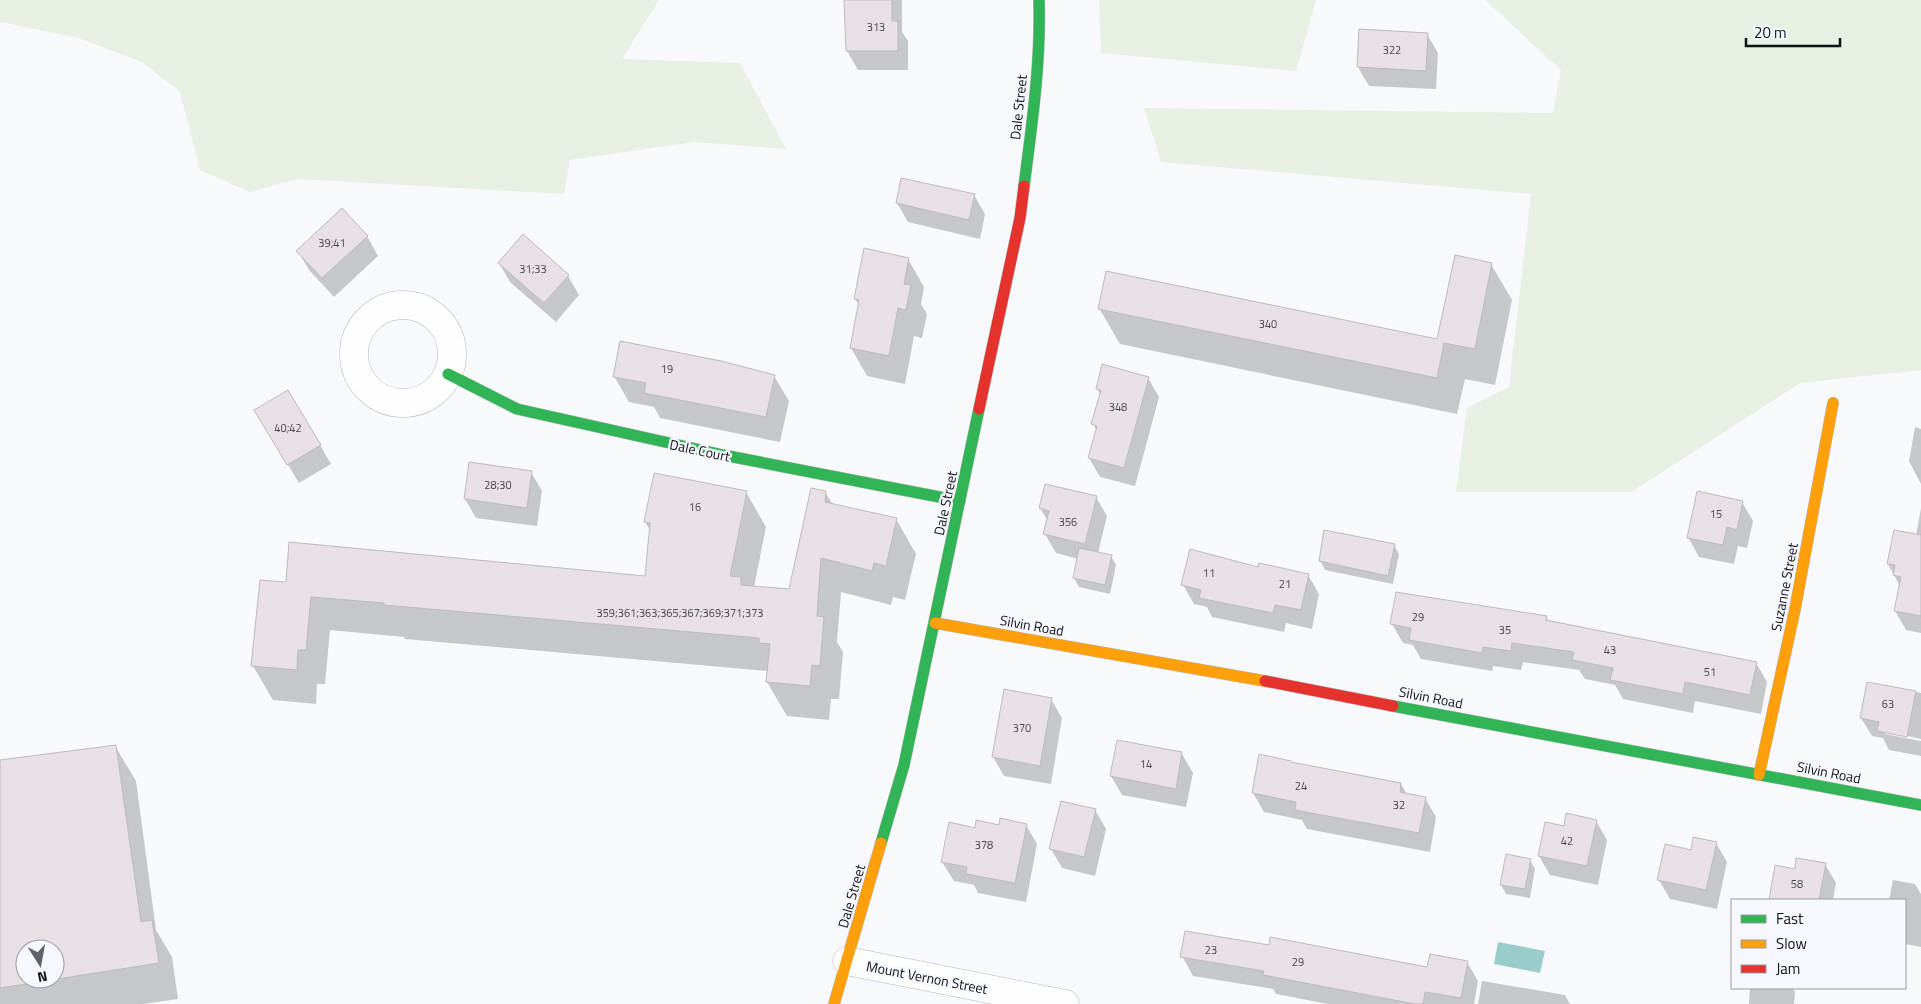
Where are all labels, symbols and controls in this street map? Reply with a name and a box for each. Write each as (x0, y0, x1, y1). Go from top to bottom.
scale bar (1746, 15, 1840, 47)
house number: 313 (867, 19, 885, 35)
text: 20 m (1754, 21, 1787, 44)
house number: 322 (1383, 42, 1401, 58)
street label: Dale Street (1004, 73, 1032, 141)
house number: 39;41 (318, 235, 346, 251)
house number: 31;33 (519, 261, 547, 277)
house number: 340 (1259, 316, 1277, 332)
house number: 19 (661, 361, 673, 377)
house number: 348 (1109, 399, 1127, 415)
house number: 40;42 (274, 420, 302, 436)
street label: Dale Court (668, 433, 732, 467)
street label: Dale Street (928, 469, 962, 537)
house number: 28;30 (484, 477, 512, 493)
house number: 16 (689, 499, 701, 515)
house number: 15 (1710, 506, 1722, 522)
house number: 356 (1059, 514, 1077, 530)
street label: Suzanne Street (1765, 541, 1803, 633)
house number: 11 (1203, 565, 1215, 581)
house number: 21 (1279, 576, 1291, 592)
house number: 359;361;363;365;367;369;371;373 (597, 605, 763, 621)
street label: Silvin Road (998, 609, 1066, 641)
house number: 29 (1412, 609, 1424, 625)
house number: 35 (1499, 622, 1511, 638)
house number: 43 (1604, 642, 1616, 658)
house number: 51 (1704, 664, 1716, 680)
street label: Silvin Road (1397, 681, 1465, 713)
house number: 63 (1882, 696, 1894, 712)
house number: 370 (1013, 720, 1031, 736)
house number: 14 (1140, 756, 1152, 772)
street label: Silvin Road (1795, 756, 1863, 788)
house number: 24 (1295, 778, 1307, 794)
house number: 32 (1393, 797, 1405, 813)
house number: 42 (1561, 833, 1573, 849)
house number: 378 (975, 837, 993, 853)
street label: Dale Street (832, 862, 870, 930)
house number: 58 (1791, 876, 1803, 892)
legend (1731, 899, 1906, 989)
text: Fast (1776, 907, 1804, 930)
text: Slow (1776, 932, 1807, 955)
north arrow (15, 939, 65, 989)
house number: 23 (1205, 942, 1217, 958)
house number: 29 (1292, 954, 1304, 970)
street label: Mount Vernon Street (865, 955, 990, 999)
text: Jam (1776, 957, 1800, 980)
text: N (36, 966, 49, 988)

